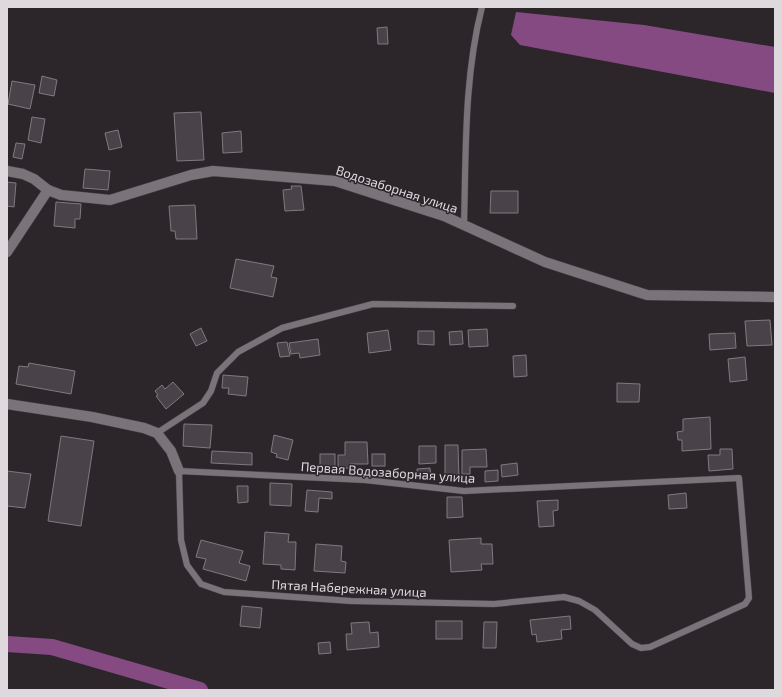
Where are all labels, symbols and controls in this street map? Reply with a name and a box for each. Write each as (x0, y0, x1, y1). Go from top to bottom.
street label: Водозаборная улица (334, 162, 460, 216)
street label: Первая Водозаборная улица (300, 458, 476, 486)
street label: Пятая Набережная улица (271, 576, 427, 600)

